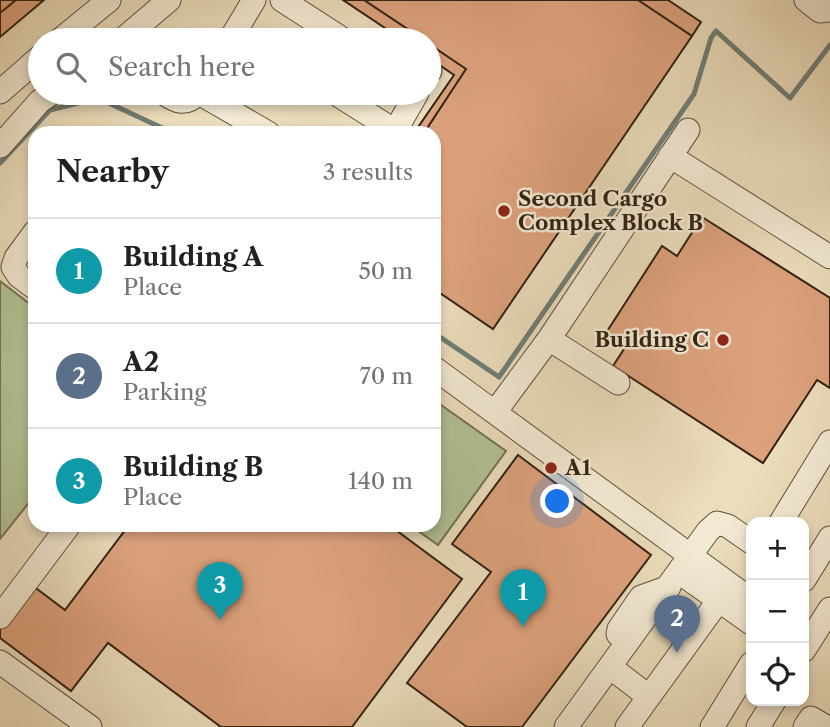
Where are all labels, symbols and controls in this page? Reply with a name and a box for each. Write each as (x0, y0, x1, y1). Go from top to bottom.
search box (28, 28, 441, 105)
icon: search (52, 48, 90, 86)
text: Search here (108, 51, 255, 83)
text: Nearby (56, 153, 169, 190)
text: 3 results (323, 158, 413, 186)
place label: Second Cargo Complex Block B (518, 186, 703, 235)
marker: Second Cargo Complex Block B (496, 203, 512, 219)
text: Building A (123, 241, 263, 273)
text: 1 (74, 257, 84, 285)
text: 50 m (358, 257, 413, 285)
text: Place (123, 273, 182, 301)
place label: Building C (594, 327, 709, 352)
marker: Building C (715, 332, 731, 348)
text: A2 (123, 346, 159, 378)
text: 2 (72, 362, 86, 390)
text: 70 m (360, 362, 413, 390)
text: Parking (123, 378, 207, 406)
text: Building B (123, 451, 263, 483)
place label: A1 (564, 455, 592, 480)
marker: A1 (543, 460, 559, 476)
text: 3 (73, 467, 86, 495)
text: 140 m (348, 467, 413, 495)
text: Place (123, 483, 182, 511)
your location (540, 484, 574, 518)
map controls (746, 517, 809, 706)
button: + (746, 517, 809, 580)
pin: 3 (197, 562, 243, 620)
pin: 1 (500, 569, 546, 627)
button: − (746, 580, 809, 643)
pin: 2 (654, 595, 700, 653)
button: locate (746, 643, 809, 706)

